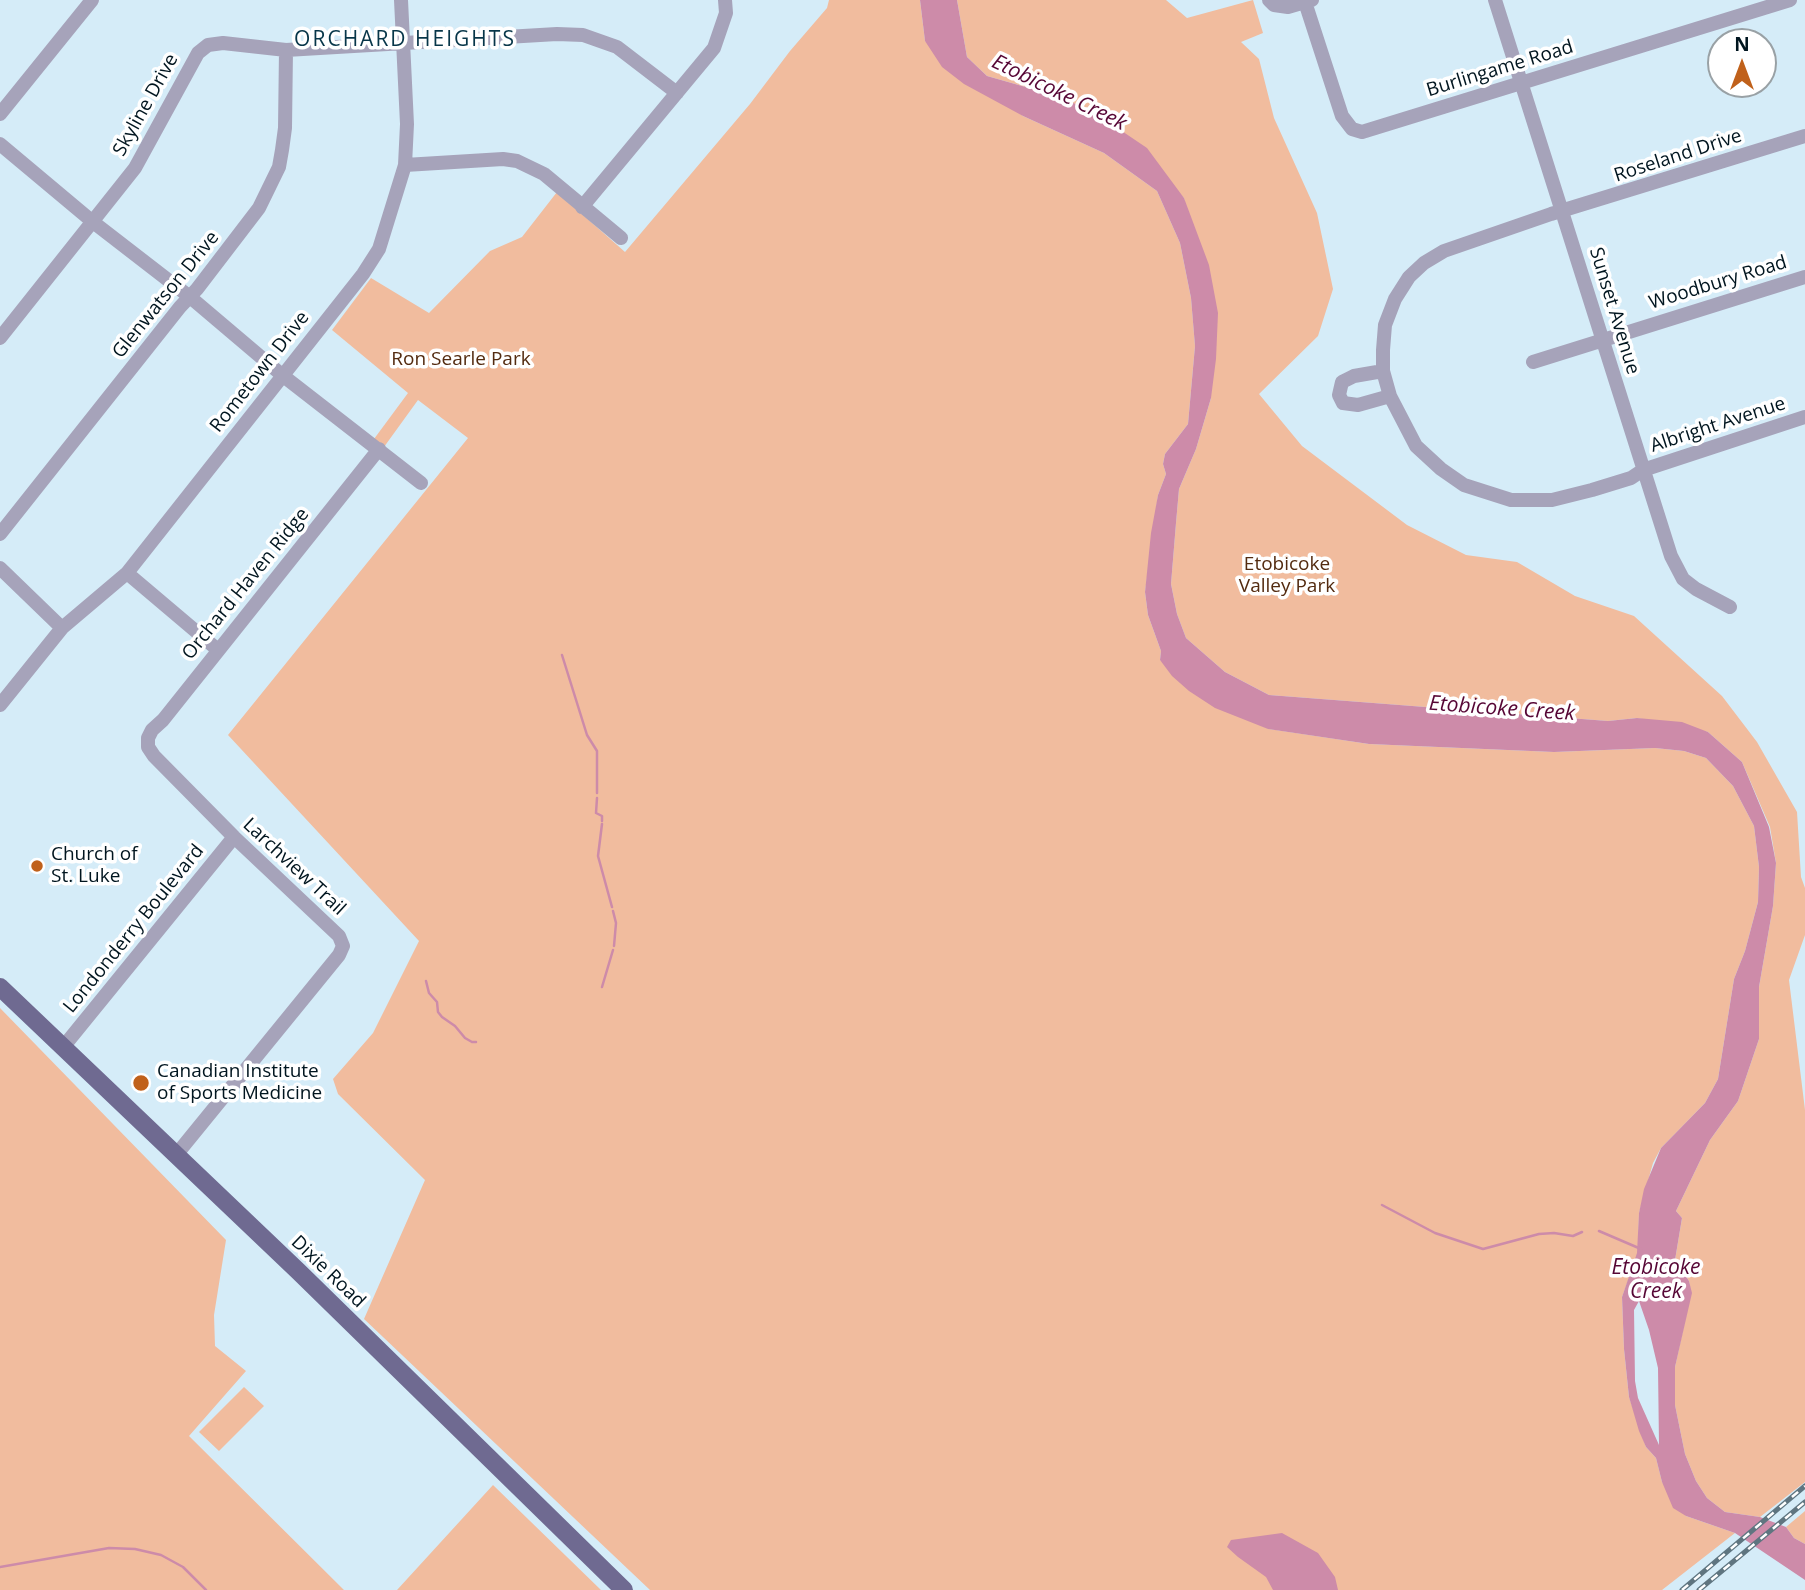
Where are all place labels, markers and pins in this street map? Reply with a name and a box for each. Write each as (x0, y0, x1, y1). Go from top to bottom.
place label: Church of St. Luke (51, 844, 138, 888)
marker: Church of St. Luke (29, 858, 45, 874)
place label: Canadian Institute of Sports Medicine (157, 1061, 322, 1105)
marker: Canadian Institute of Sports Medicine (131, 1073, 151, 1093)

